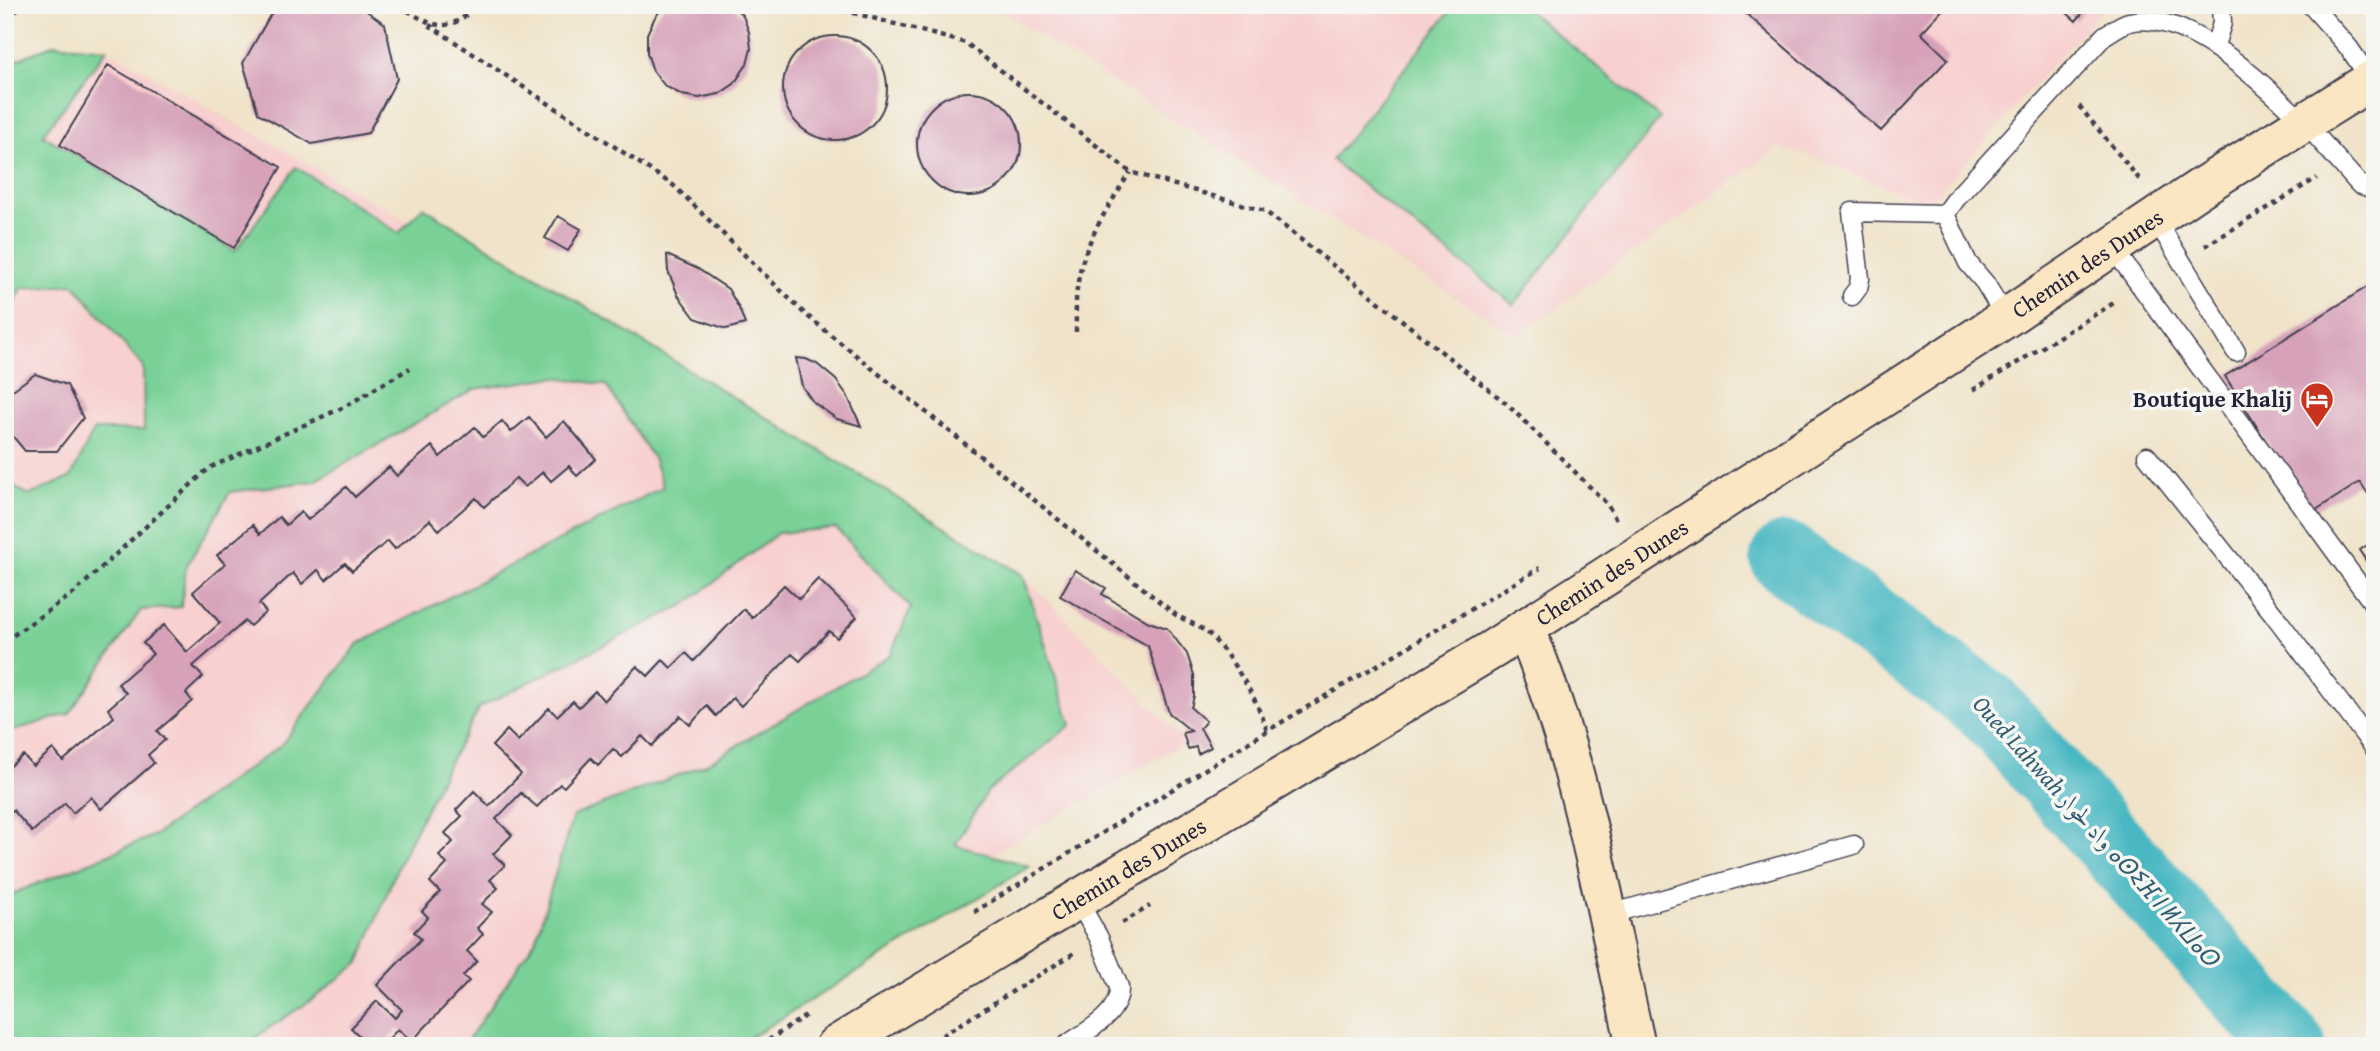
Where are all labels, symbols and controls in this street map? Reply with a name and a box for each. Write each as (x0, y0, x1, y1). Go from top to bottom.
street label: Chemin des Dunes (2005, 200, 2169, 326)
hotel icon: Boutique Khalij (2298, 380, 2336, 429)
place label: Boutique Khalij (2133, 382, 2292, 415)
street label: Chemin des Dunes (1529, 510, 1695, 633)
water label: Oued Lahwah واد لحوار ⴰⵙⵉⴼ ⵏ ⵍⵃⵡⴰⵔ (1965, 687, 2230, 976)
street label: Chemin des Dunes (1045, 809, 1212, 928)

